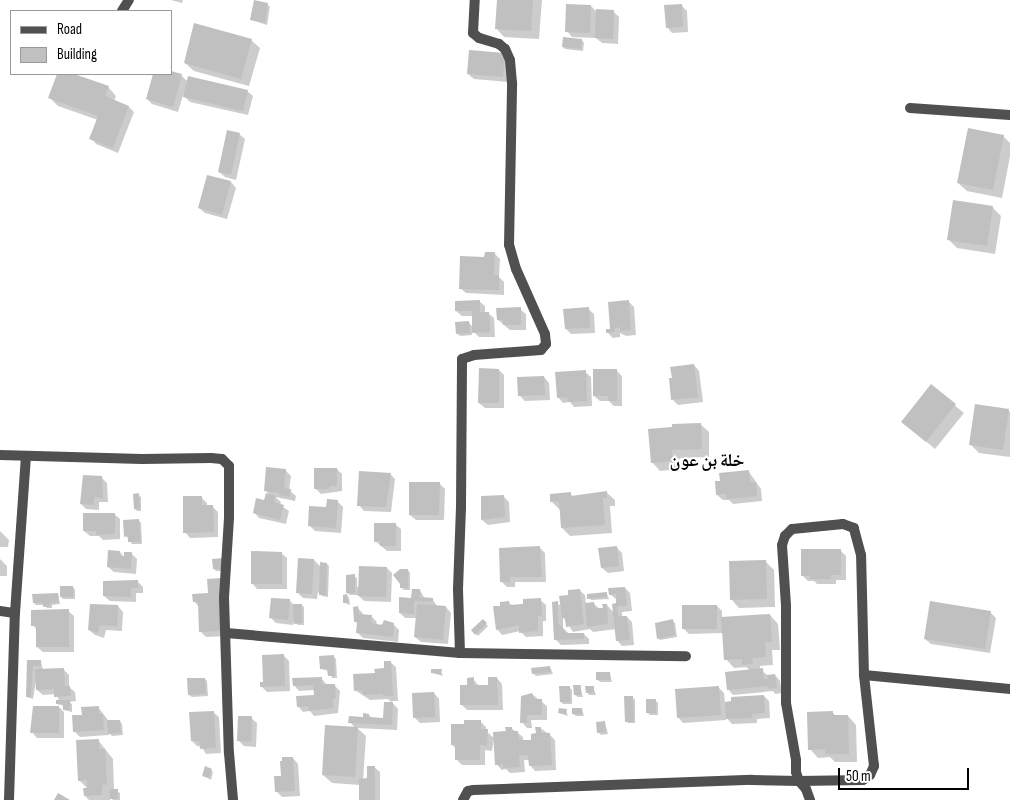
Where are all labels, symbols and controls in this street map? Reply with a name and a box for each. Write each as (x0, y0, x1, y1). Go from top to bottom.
legend (10, 10, 172, 75)
text: Road (57, 20, 82, 39)
text: Building (57, 45, 97, 64)
district label: خلة بن عون (670, 450, 744, 472)
scale bar (840, 758, 971, 790)
text: 50 m (846, 767, 871, 786)

